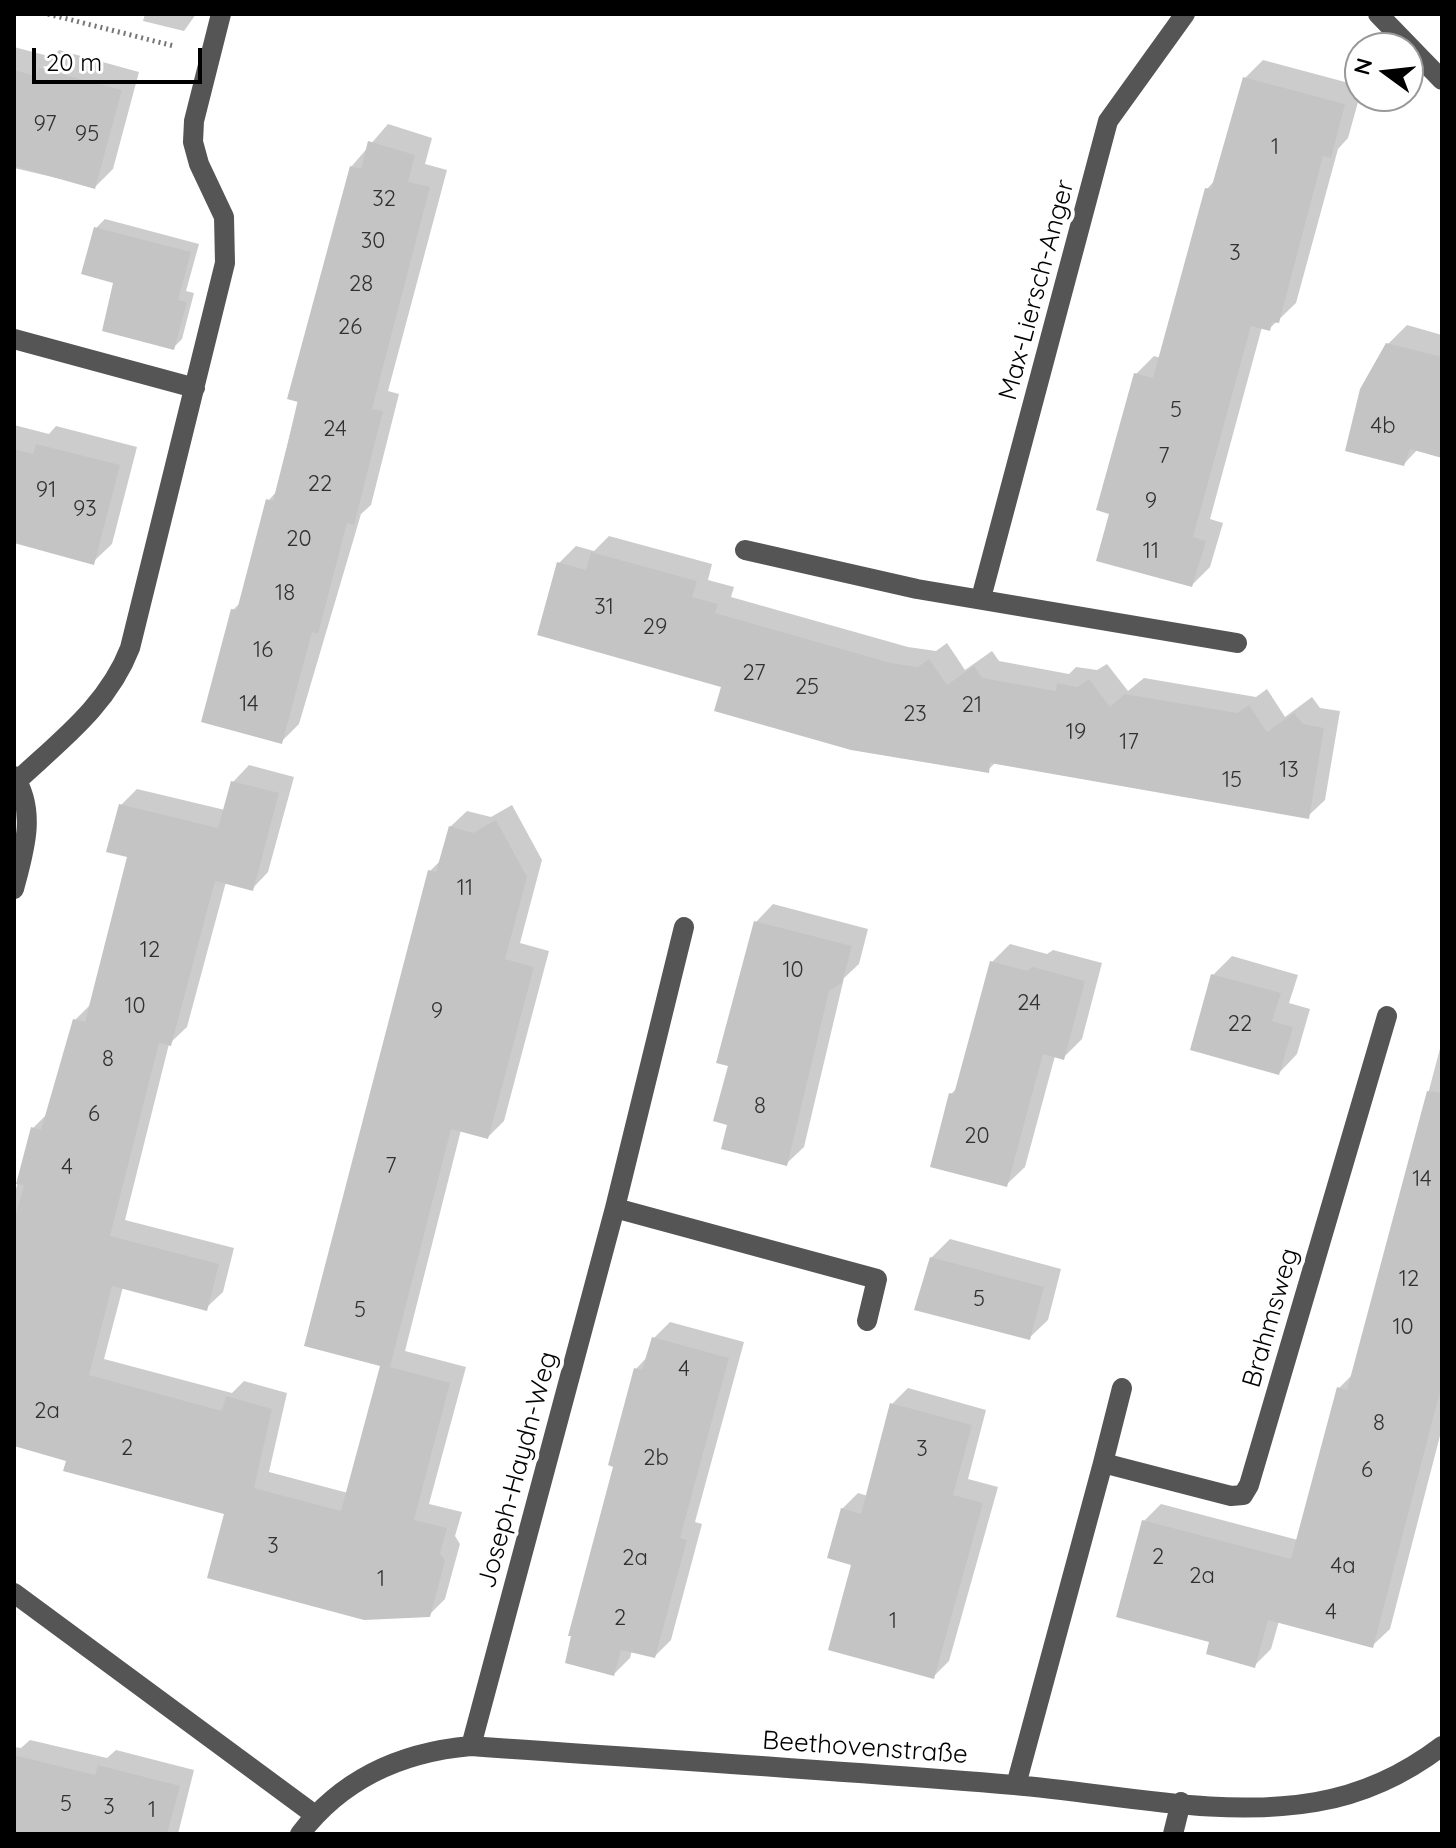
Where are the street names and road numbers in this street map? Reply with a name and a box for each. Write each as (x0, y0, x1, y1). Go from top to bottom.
street label: Max-Liersch-Anger (993, 176, 1081, 404)
street label: Brahmsweg (1236, 1245, 1306, 1391)
street label: Joseph-Haydn-Weg (471, 1348, 565, 1592)
street label: Beethovenstraße (761, 1725, 969, 1771)

